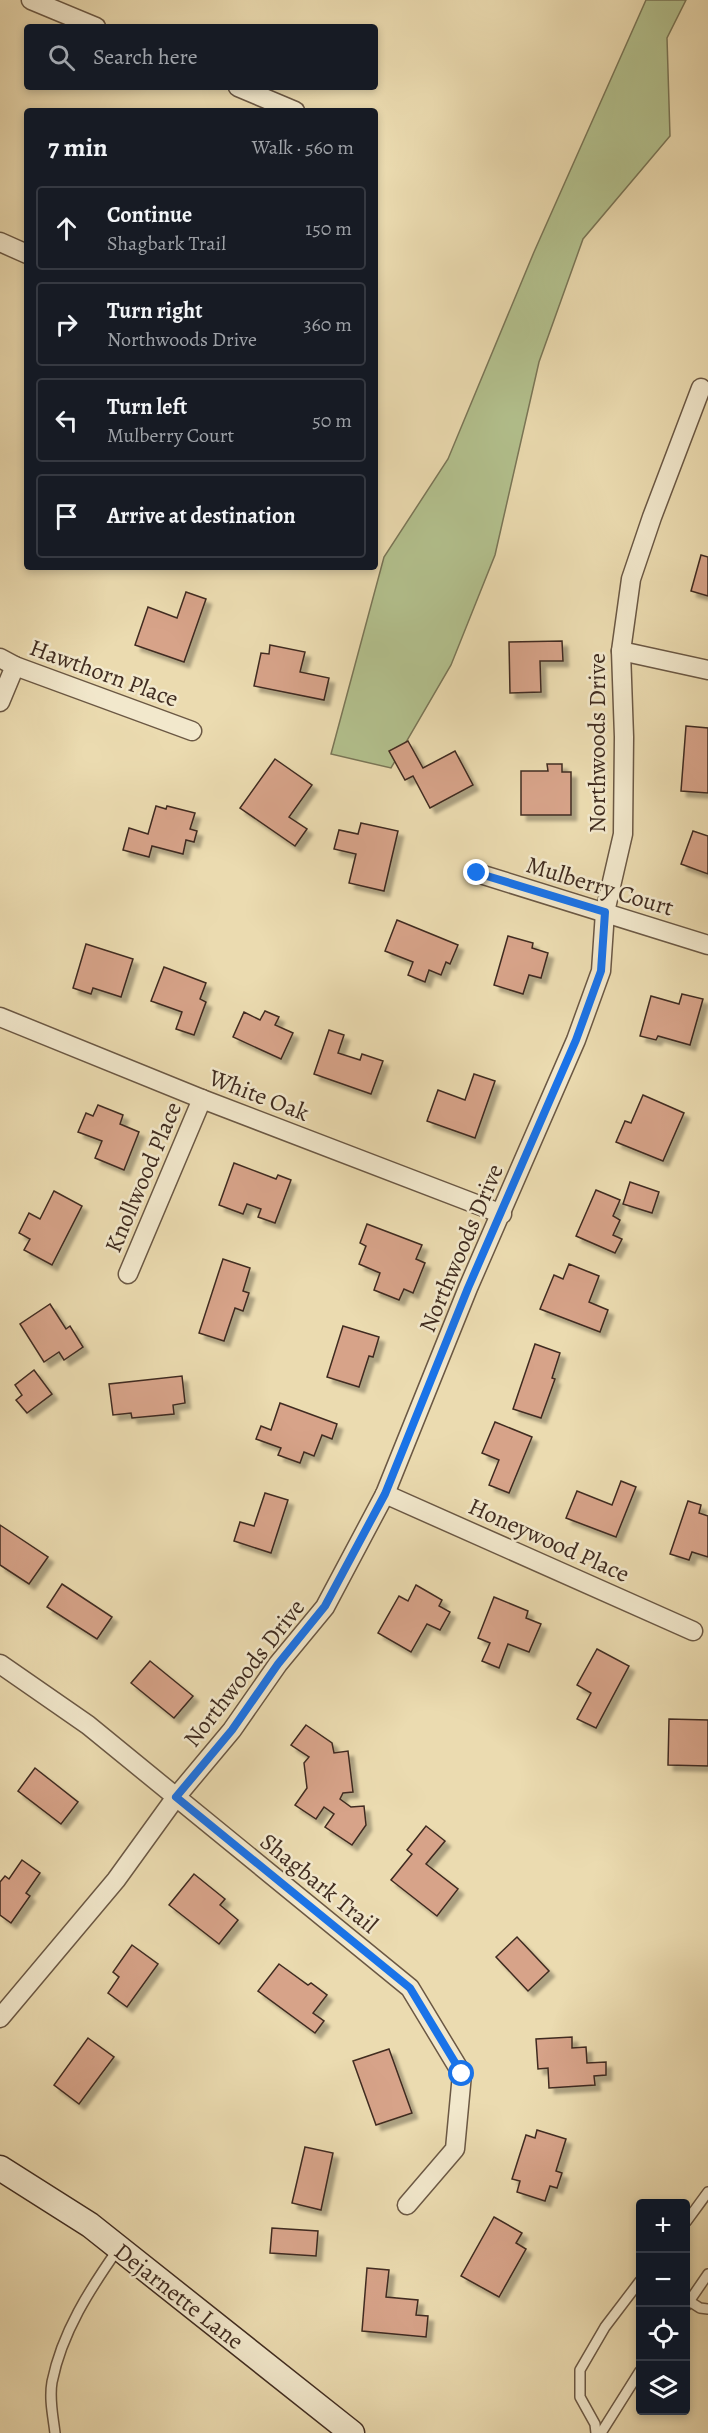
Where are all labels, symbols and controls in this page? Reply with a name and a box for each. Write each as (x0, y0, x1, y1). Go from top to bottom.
search box (24, 24, 378, 90)
icon: search (45, 41, 78, 74)
text: Search here (93, 42, 198, 72)
text: 7 min (48, 130, 108, 165)
text: Walk · 560 m (252, 134, 354, 161)
text: Continue (107, 200, 192, 230)
icon: ahead (50, 212, 83, 245)
text: 150 m (305, 215, 352, 242)
text: Shagbark Trail (107, 230, 226, 257)
text: Turn right (107, 296, 203, 326)
icon: right (50, 308, 83, 341)
text: 360 m (303, 311, 352, 338)
text: Northwoods Drive (107, 326, 257, 353)
text: Turn left (107, 392, 187, 422)
icon: left (50, 404, 83, 437)
text: 50 m (312, 407, 352, 434)
text: Mulberry Court (107, 422, 234, 449)
icon: arrive (50, 500, 83, 533)
text: Arrive at destination (107, 501, 296, 531)
street label: Hawthorn Place (25, 631, 183, 715)
street label: Northwoods Drive (581, 653, 613, 833)
street label: Mulberry Court (522, 848, 678, 924)
route end (463, 859, 489, 885)
street label: White Oak (203, 1061, 314, 1129)
street label: Knollwood Place (97, 1097, 189, 1257)
street label: Northwoods Drive (411, 1159, 511, 1337)
street label: Honeywood Place (463, 1490, 635, 1590)
street label: Northwoods Drive (176, 1592, 312, 1754)
street label: Shagbark Trail (253, 1826, 385, 1940)
route start (448, 2060, 474, 2086)
map controls (636, 2199, 690, 2415)
button: + (636, 2199, 690, 2253)
street label: Dejarnette Lane (107, 2235, 251, 2357)
button: − (636, 2253, 690, 2307)
button: locate (636, 2307, 690, 2361)
button: layers (636, 2361, 690, 2415)

